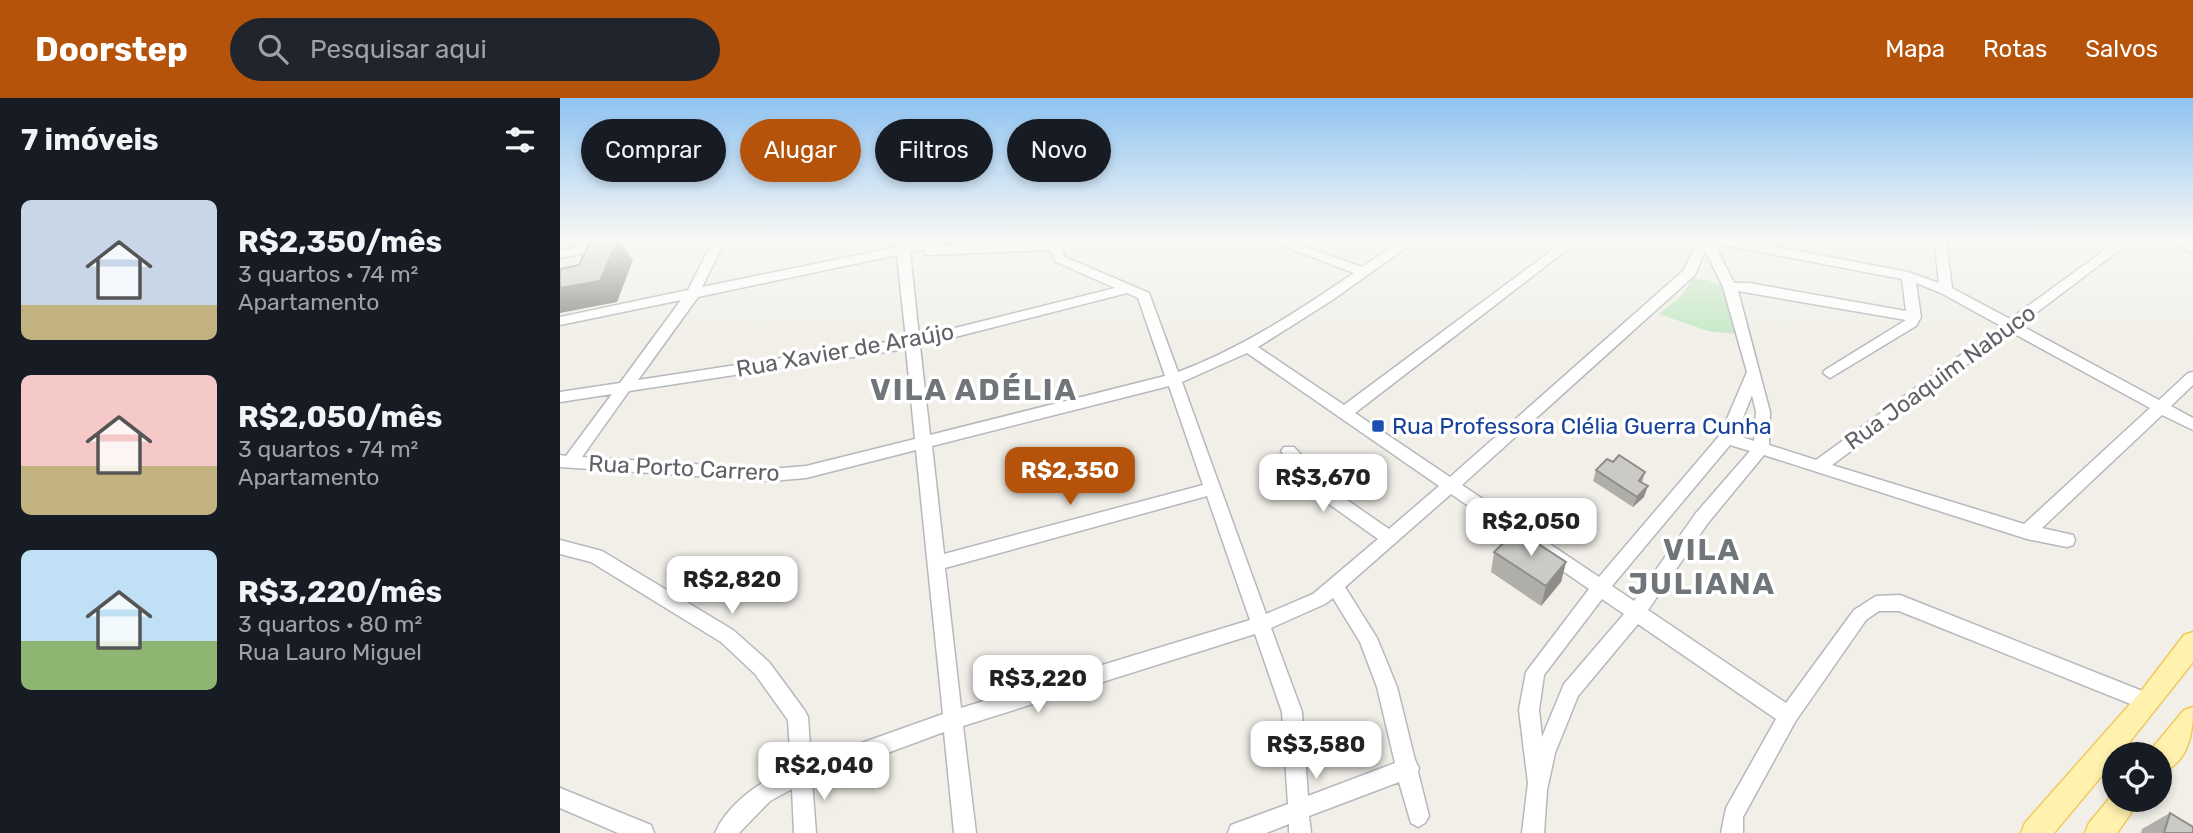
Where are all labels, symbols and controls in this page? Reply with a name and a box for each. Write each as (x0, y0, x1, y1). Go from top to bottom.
search box (230, 18, 720, 81)
text: Doorstep (35, 30, 188, 69)
icon: search (254, 30, 292, 68)
text: Pesquisar aqui (310, 34, 487, 65)
text: Mapa (1885, 35, 1945, 63)
text: Rotas (1983, 35, 2047, 63)
text: Salvos (2085, 35, 2158, 63)
chip: Comprar (581, 119, 726, 182)
chip: Alugar (740, 119, 861, 182)
chip: Filtros (875, 119, 993, 182)
chip: Novo (1007, 119, 1111, 182)
icon: filters (501, 121, 539, 159)
text: 7 imóveis (21, 122, 159, 158)
text: R$2,350/mês (238, 224, 442, 260)
icon: home (77, 228, 161, 312)
text: 3 quartos · 74 m² (238, 260, 418, 288)
text: Apartamento (238, 288, 380, 316)
street label: Rua Joaquim Nabuco (1839, 298, 2041, 456)
street label: Rua Xavier de Araújo (734, 317, 956, 383)
district label: VILA ADÉLIA (870, 372, 1078, 408)
text: R$2,050/mês (238, 399, 442, 435)
icon: home (77, 403, 161, 487)
place label: Rua Professora Clélia Guerra Cunha (1392, 412, 1772, 440)
marker: Rua Professora Clélia Guerra Cunha (1370, 418, 1386, 434)
text: 3 quartos · 74 m² (238, 435, 418, 463)
pin: R$2,350 (1005, 448, 1135, 507)
street label: Rua Porto Carrero (588, 449, 780, 487)
pin: R$3,670 (1258, 454, 1388, 514)
text: R$2,350 (1021, 456, 1119, 484)
text: Apartamento (238, 463, 380, 491)
text: R$3,670 (1275, 463, 1371, 491)
pin: R$2,050 (1466, 498, 1596, 558)
text: R$2,050 (1482, 507, 1580, 535)
district label: VILA JULIANA (1628, 532, 1776, 602)
pin: R$2,820 (667, 556, 797, 616)
text: R$2,820 (683, 565, 781, 593)
text: R$3,220/mês (238, 574, 442, 610)
icon: home (77, 578, 161, 662)
text: 3 quartos · 80 m² (238, 610, 422, 638)
text: Rua Lauro Miguel (238, 638, 422, 666)
pin: R$3,220 (973, 656, 1103, 715)
text: R$3,220 (989, 664, 1087, 692)
pin: R$3,580 (1251, 722, 1381, 781)
text: R$3,580 (1267, 730, 1365, 758)
pin: R$2,040 (759, 742, 889, 802)
map controls (2102, 742, 2172, 812)
button: locate (2102, 742, 2172, 812)
text: R$2,040 (774, 751, 874, 779)

